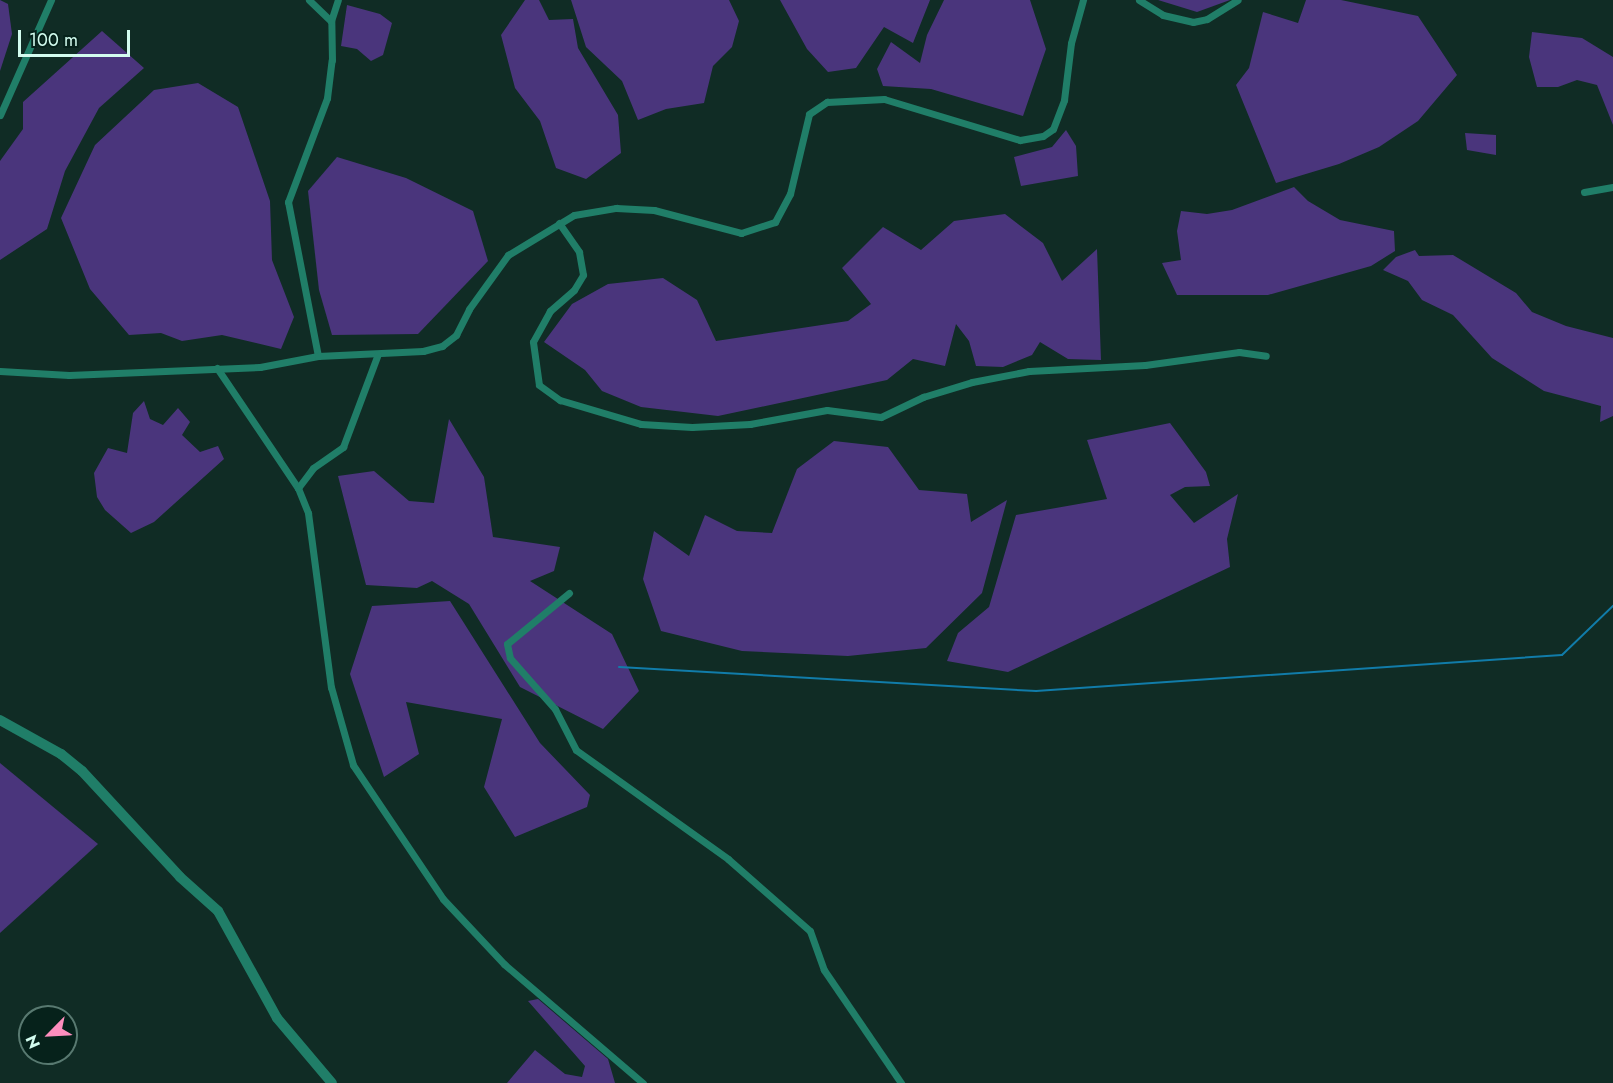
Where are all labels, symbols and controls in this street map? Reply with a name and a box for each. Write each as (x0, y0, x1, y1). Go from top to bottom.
scale bar (21, 18, 134, 56)
text: 100 m (29, 27, 78, 53)
north arrow (18, 1005, 78, 1065)
text: N (20, 1031, 46, 1052)

